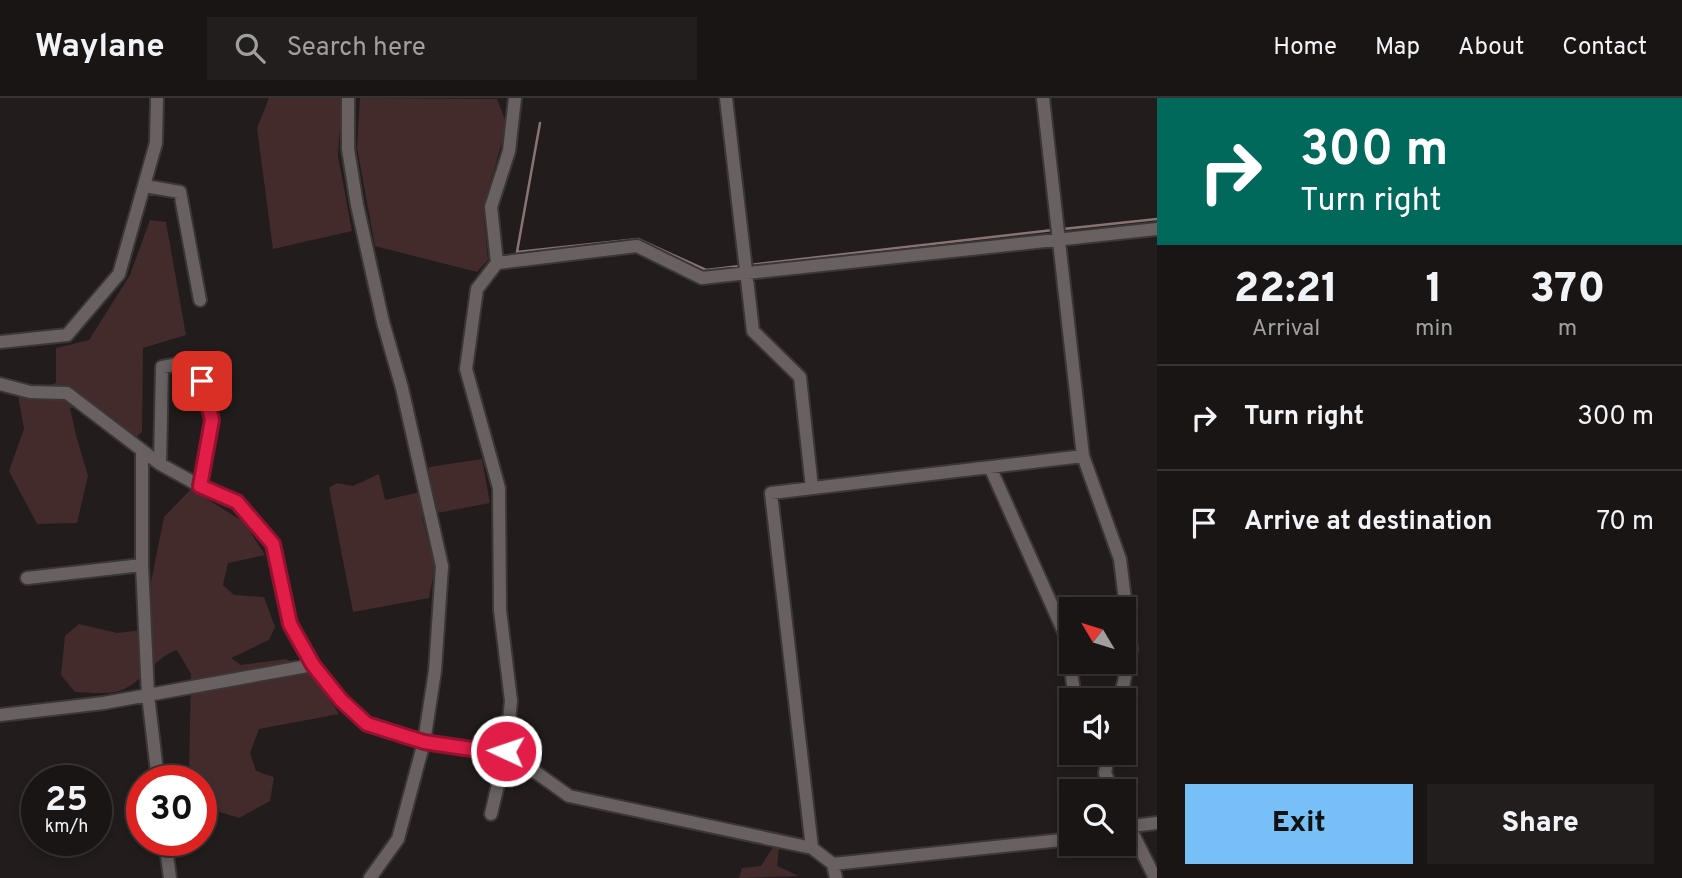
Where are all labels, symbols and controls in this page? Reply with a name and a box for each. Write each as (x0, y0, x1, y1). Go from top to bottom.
search box (207, 17, 697, 80)
text: Waylane (35, 27, 165, 69)
icon: search (231, 29, 269, 67)
text: Search here (287, 32, 426, 65)
text: Home (1273, 33, 1337, 63)
text: Map (1375, 33, 1420, 63)
text: About (1458, 33, 1524, 63)
text: Contact (1562, 33, 1647, 63)
text: 300 m (1300, 121, 1448, 183)
icon: right (1185, 126, 1276, 217)
text: Turn right (1300, 182, 1442, 222)
text: 22:21 (1234, 264, 1338, 317)
text: 1 (1425, 264, 1443, 317)
text: 370 (1530, 264, 1605, 317)
text: Arrival (1252, 315, 1320, 344)
text: min (1415, 315, 1453, 344)
text: m (1558, 315, 1577, 344)
pin (172, 351, 232, 411)
icon: arrive (183, 362, 221, 400)
icon: right (1185, 399, 1223, 437)
text: Turn right (1244, 401, 1364, 434)
text: 300 m (1577, 401, 1654, 434)
icon: arrive (1185, 504, 1223, 542)
text: Arrive at destination (1244, 506, 1492, 539)
text: 70 m (1596, 506, 1654, 539)
north arrow (1059, 597, 1136, 674)
map controls (1059, 597, 1136, 856)
button: sound (1059, 688, 1136, 765)
position arrow (469, 714, 543, 788)
speed limit sign: 30 (126, 765, 217, 856)
text: 25 (45, 779, 88, 823)
button: search (1059, 779, 1136, 856)
button: Exit (1185, 784, 1413, 864)
button: Share (1427, 784, 1654, 864)
text: km/h (45, 816, 88, 839)

